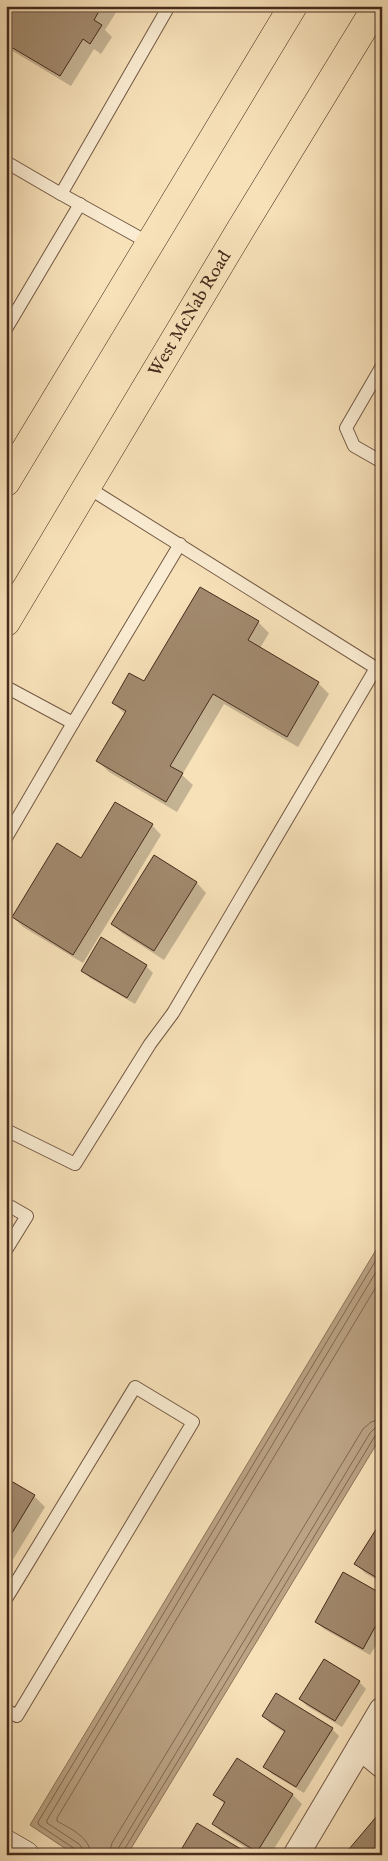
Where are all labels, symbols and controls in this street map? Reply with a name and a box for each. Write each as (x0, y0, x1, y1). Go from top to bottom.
street label: West McNab Road (144, 246, 237, 381)

